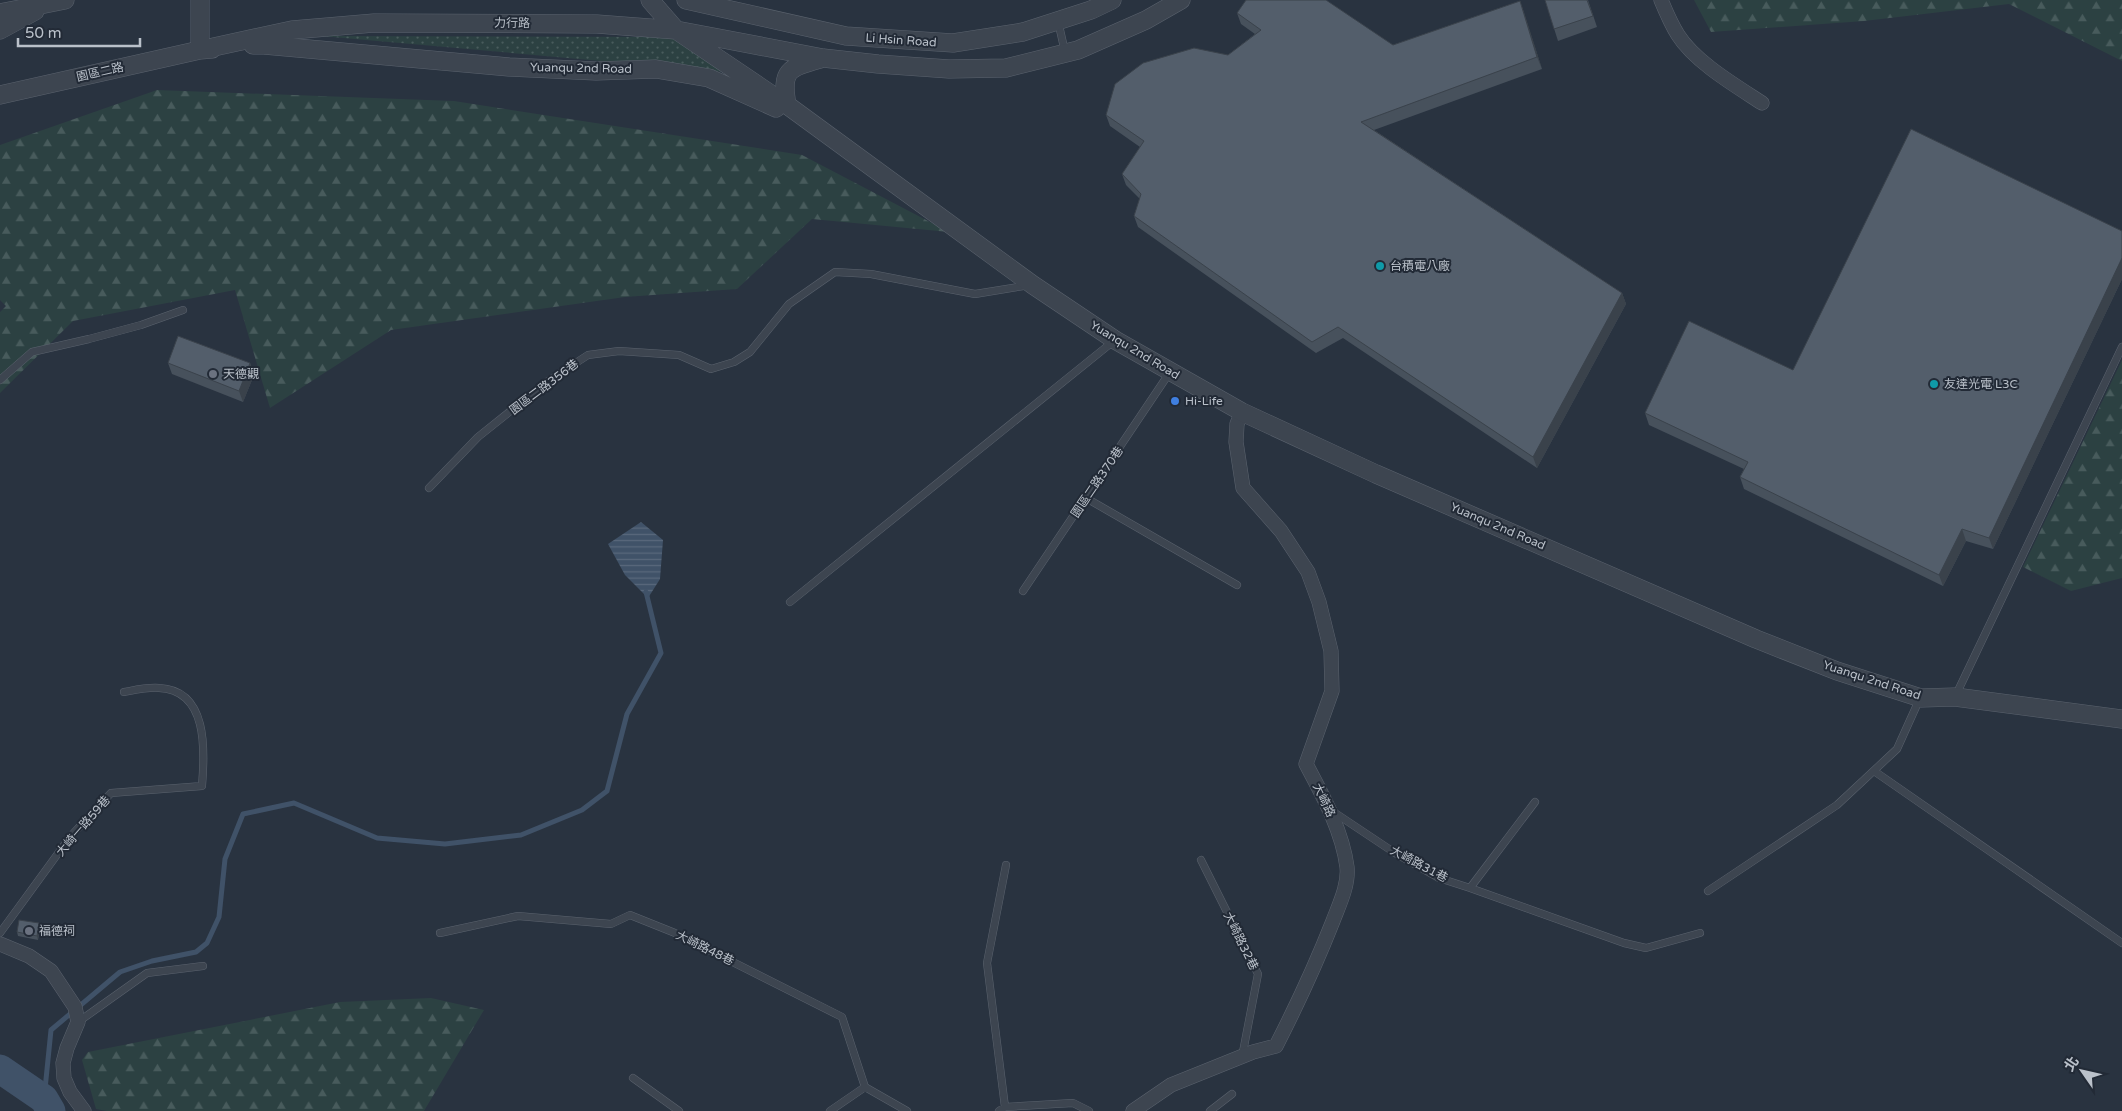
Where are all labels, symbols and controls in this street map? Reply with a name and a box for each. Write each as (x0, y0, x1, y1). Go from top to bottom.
scale bar (18, 15, 140, 47)
street label: 力行路 (494, 16, 530, 30)
text: 50 m (25, 24, 62, 42)
street label: Li Hsin Road (865, 31, 937, 49)
street label: 園區二路 (75, 60, 125, 84)
street label: Yuanqu 2nd Road (530, 60, 632, 76)
place label: 台積電八廠 (1390, 259, 1450, 273)
marker: 台積電八廠 (1374, 260, 1386, 272)
street label: Yuanqu 2nd Road (1088, 318, 1182, 382)
street label: 園區二路356巷 (507, 357, 581, 417)
place label: 天德觀 (223, 367, 259, 381)
marker: 天德觀 (207, 368, 219, 380)
place label: 友達光電 L3C (1944, 377, 2018, 391)
marker: 友達光電 L3C (1928, 378, 1940, 390)
place label: Hi-Life (1185, 394, 1223, 408)
marker: Hi-Life (1169, 395, 1181, 407)
street label: 園區二路370巷 (1068, 444, 1126, 520)
street label: Yuanqu 2nd Road (1448, 500, 1548, 552)
street label: Yuanqu 2nd Road (1821, 658, 1923, 702)
street label: 大崎路 (1310, 781, 1338, 819)
street label: 大崎一路59巷 (53, 793, 113, 859)
street label: 大崎路31巷 (1388, 843, 1450, 885)
street label: 大崎路32巷 (1221, 910, 1261, 972)
place label: 福德祠 (39, 924, 75, 938)
marker: 福德祠 (23, 925, 35, 937)
street label: 大崎路48巷 (674, 928, 736, 968)
north arrow (2057, 1046, 2107, 1096)
text: 北 (2061, 1053, 2083, 1075)

